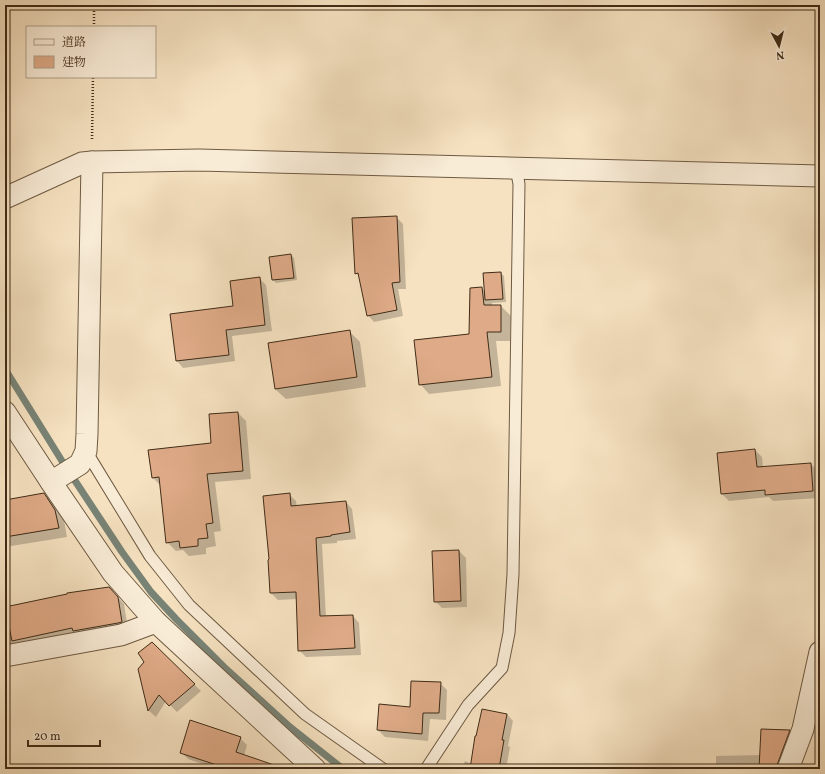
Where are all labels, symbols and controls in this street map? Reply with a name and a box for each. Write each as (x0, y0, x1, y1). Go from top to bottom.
legend (26, 26, 156, 78)
north arrow (759, 26, 799, 66)
text: 道路 (62, 35, 86, 51)
text: N (775, 47, 785, 62)
text: 建物 (62, 55, 86, 71)
scale bar (28, 722, 100, 748)
text: 20 m (34, 729, 61, 745)

